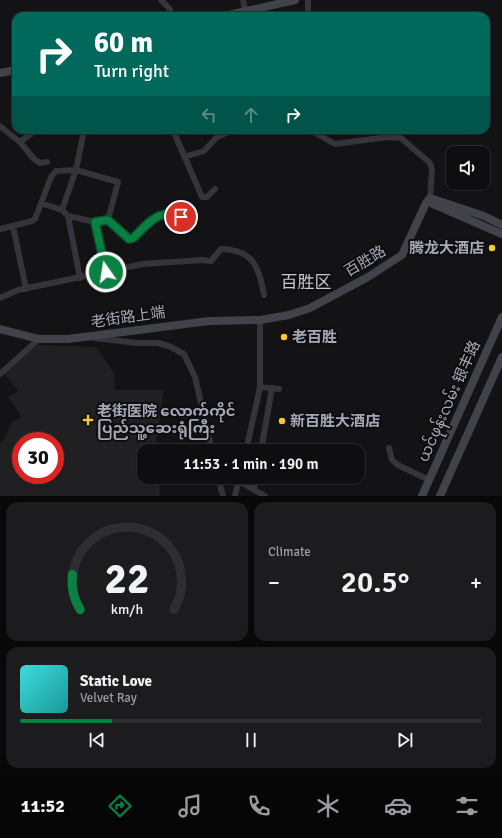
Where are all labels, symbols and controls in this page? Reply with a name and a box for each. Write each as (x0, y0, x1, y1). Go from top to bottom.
text: 60 m (94, 26, 153, 60)
icon: right (28, 28, 80, 80)
text: Turn right (94, 60, 169, 82)
icon: left (198, 104, 220, 126)
icon: ahead (240, 104, 262, 126)
icon: right (282, 104, 304, 126)
map controls (446, 146, 490, 190)
button: sound (446, 146, 490, 190)
pin (164, 200, 198, 234)
icon: arrive (170, 206, 192, 228)
place label: 腾龙大酒店 (409, 239, 484, 257)
street label: 百胜路 (341, 242, 389, 280)
marker: 腾龙大酒店 (487, 243, 497, 253)
position arrow (85, 251, 127, 293)
district label: 百胜区 (281, 272, 332, 293)
street label: 老街路上端 (90, 303, 166, 331)
place label: 老百胜 (292, 328, 337, 346)
marker: 老百胜 (279, 332, 289, 342)
street label: ယင်ဖုန်းလမ်း 银丰路 (413, 337, 487, 466)
place label: 老街医院 လောက်ကိုင် ပြည်သူ့ဆေးရုံကြီး (97, 401, 236, 440)
place label: 新百胜大酒店 (290, 412, 380, 430)
marker: 老街医院 လောက်ကိုင် ပြည်သူ့ဆေးရုံကြီး (82, 414, 94, 426)
marker: 新百胜大酒店 (277, 416, 287, 426)
speed limit sign: 30 (12, 432, 64, 484)
text: 11:53 · 1 min · 190 m (184, 455, 318, 473)
text: Climate (268, 544, 311, 560)
text: 22 (105, 553, 149, 604)
text: 20.5° (341, 564, 409, 601)
text: − (268, 569, 280, 596)
text: + (470, 569, 482, 596)
text: km/h (111, 600, 143, 617)
text: Static Love (80, 672, 152, 690)
text: Velvet Ray (80, 690, 137, 706)
icon: previous (86, 729, 108, 751)
icon: pause (240, 729, 262, 751)
icon: next (394, 729, 416, 751)
icon: directions (106, 792, 134, 820)
icon: music (176, 792, 204, 820)
icon: phone (245, 792, 273, 820)
icon: climate (314, 792, 342, 820)
icon: car (384, 792, 412, 820)
icon: filters (453, 792, 481, 820)
text: 11:52 (21, 795, 65, 817)

